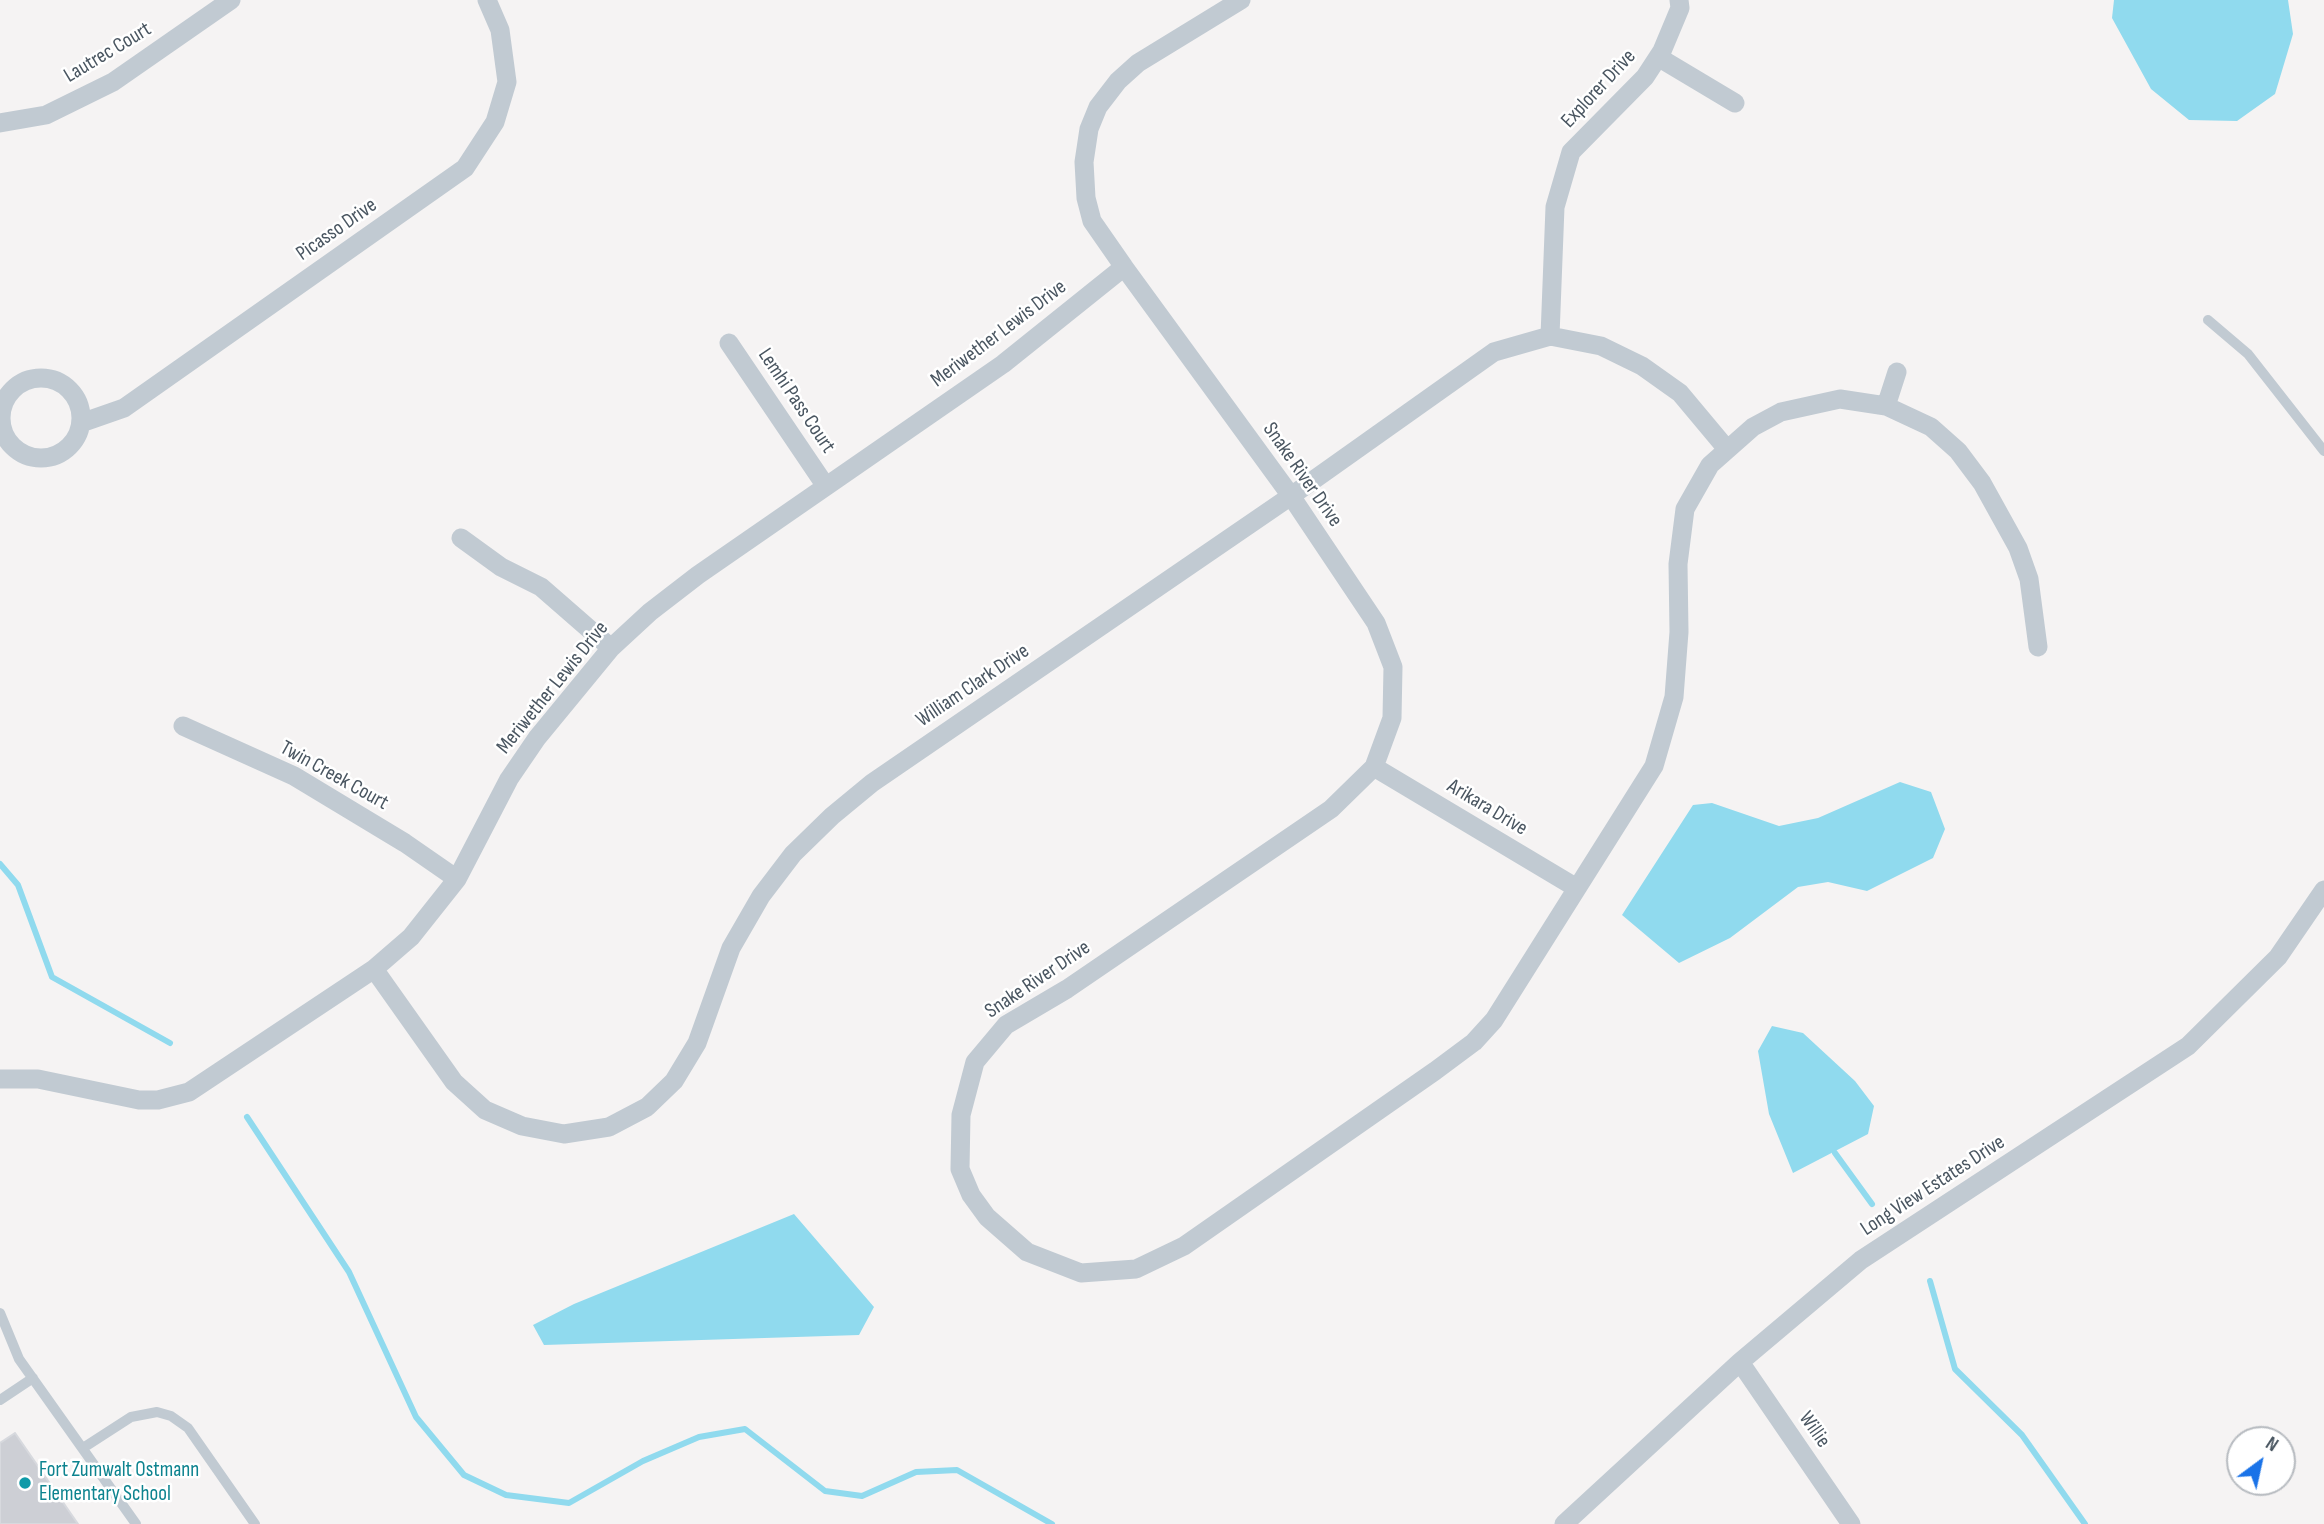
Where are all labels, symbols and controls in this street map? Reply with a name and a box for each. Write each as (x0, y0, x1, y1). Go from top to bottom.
street label: Lautrec Court (60, 17, 156, 89)
street label: Explorer Drive (1556, 45, 1642, 133)
street label: Picasso Drive (292, 193, 382, 267)
street label: Meriwether Lewis Drive (926, 275, 1072, 393)
street label: Lemhi Pass Court (752, 344, 840, 458)
street label: Snake River Drive (1257, 418, 1347, 532)
street label: Meriwether Lewis Drive (492, 617, 614, 759)
street label: William Clark Drive (912, 639, 1034, 733)
street label: Twin Creek Court (275, 736, 393, 816)
street label: Arikara Drive (1442, 774, 1532, 842)
street label: Snake River Drive (981, 936, 1095, 1024)
street label: Long View Estates Drive (1856, 1130, 2010, 1242)
street label: Willie (1793, 1407, 1835, 1453)
north arrow (2226, 1426, 2296, 1496)
text: N (2261, 1432, 2282, 1457)
place label: Fort Zumwalt Ostmann Elementary School (39, 1458, 199, 1508)
marker: Fort Zumwalt Ostmann Elementary School (17, 1475, 33, 1491)

